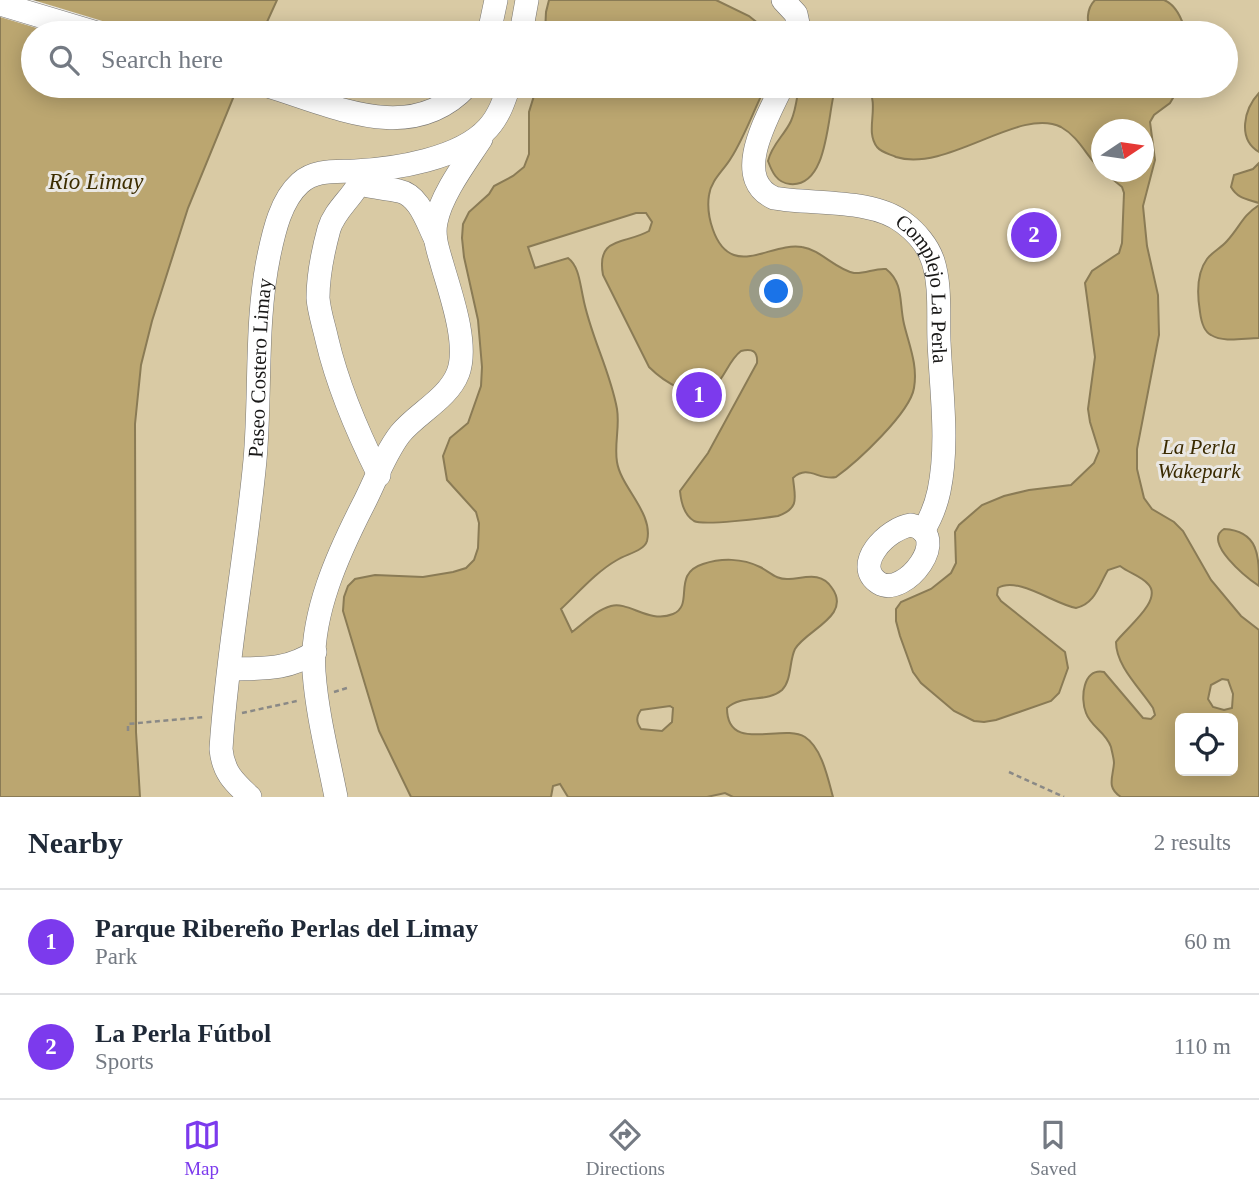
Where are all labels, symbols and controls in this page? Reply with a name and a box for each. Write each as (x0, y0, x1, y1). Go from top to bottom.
search box (21, 21, 1238, 98)
icon: search (45, 41, 83, 79)
text: Search here (101, 45, 223, 74)
north arrow (1091, 119, 1154, 182)
water label: Río Limay (47, 169, 144, 194)
street label: Complejo La Perla (891, 209, 952, 365)
pin: 2 (1011, 209, 1057, 261)
your location (759, 274, 793, 308)
street label: Paseo Costero Limay (243, 276, 277, 459)
pin: 1 (676, 369, 722, 421)
park label: La Perla Wakepark (1157, 435, 1241, 483)
map controls (1175, 713, 1238, 776)
button: locate (1175, 713, 1238, 776)
text: Nearby (28, 826, 123, 859)
text: 2 results (1154, 830, 1231, 855)
text: Parque Ribereño Perlas del Limay (95, 914, 478, 943)
text: 1 (45, 929, 57, 954)
text: 60 m (1184, 929, 1231, 954)
text: Park (95, 944, 137, 969)
text: La Perla Fútbol (95, 1019, 271, 1048)
text: 2 (45, 1034, 57, 1059)
text: 110 m (1174, 1034, 1231, 1059)
text: Sports (95, 1049, 154, 1074)
tab: Map (183, 1116, 221, 1180)
tab: Directions (586, 1116, 665, 1180)
tab: Saved (1030, 1116, 1076, 1180)

